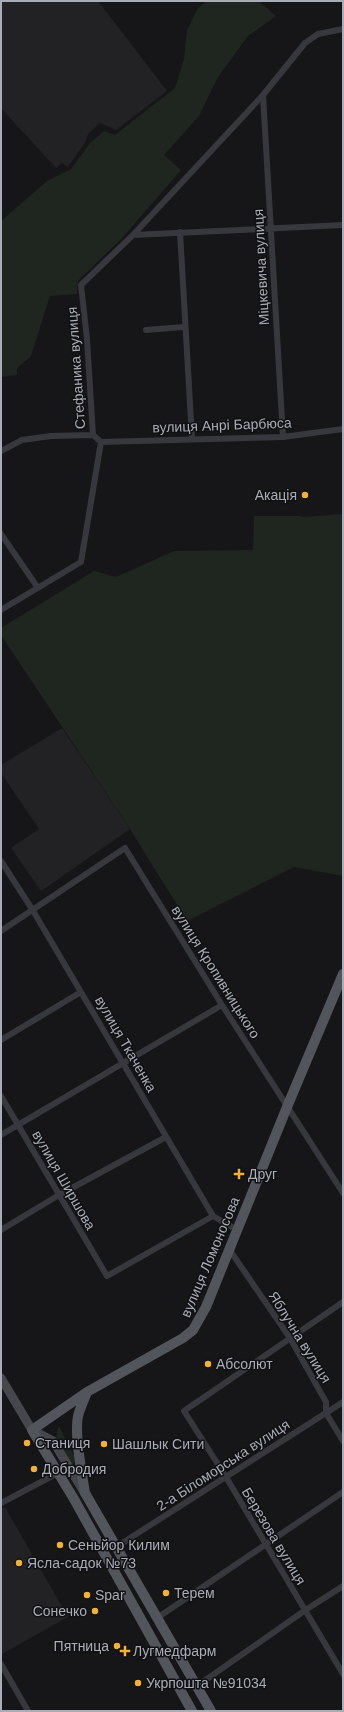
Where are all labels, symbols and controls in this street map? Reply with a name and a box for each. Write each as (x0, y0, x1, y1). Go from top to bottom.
street label: Міцкевича вулиця (250, 208, 272, 326)
street label: Стефаника вулиця (64, 306, 88, 430)
street label: вулиця Анрі Барбюса (152, 415, 292, 435)
place label: Акація (255, 487, 297, 503)
marker: Акація (300, 490, 310, 500)
street label: вулиця Кропивницького (169, 903, 264, 1041)
street label: вулиця Ткаченка (92, 993, 160, 1095)
street label: вулиця Ширшова (29, 1128, 99, 1233)
place label: Друг (248, 1166, 277, 1182)
marker: Друг (233, 1168, 245, 1180)
street label: вулиця Ломоносова (177, 1194, 243, 1320)
street label: Яблучна вулиця (265, 1288, 335, 1386)
place label: Абсолют (216, 1356, 273, 1372)
marker: Абсолют (203, 1359, 213, 1369)
street label: 2-а Біломорська вулиця (153, 1416, 293, 1514)
place label: Станиця (35, 1435, 90, 1451)
place label: Шашлык Сити (112, 1436, 204, 1452)
marker: Станиця (22, 1438, 32, 1448)
marker: Шашлык Сити (99, 1439, 109, 1449)
place label: Добродия (42, 1461, 106, 1477)
marker: Добродия (29, 1464, 39, 1474)
street label: Березова вулиця (239, 1484, 309, 1588)
place label: Сеньйор Килим (68, 1537, 170, 1553)
marker: Сеньйор Килим (55, 1540, 65, 1550)
place label: Ясла-садок №73 (27, 1555, 136, 1571)
marker: Ясла-садок №73 (14, 1558, 24, 1568)
place label: Терем (174, 1585, 215, 1601)
place label: Spar (95, 1587, 125, 1603)
marker: Терем (161, 1588, 171, 1598)
marker: Spar (82, 1590, 92, 1600)
place label: Сонечко (33, 1603, 87, 1619)
marker: Сонечко (90, 1606, 100, 1616)
place label: Пятница (54, 1638, 109, 1654)
marker: Пятница (112, 1641, 122, 1651)
place label: Лугмедфарм (133, 1643, 216, 1659)
marker: Лугмедфарм (120, 1646, 130, 1656)
place label: Укрпошта №91034 (146, 1675, 267, 1691)
marker: Укрпошта №91034 (133, 1678, 143, 1688)

